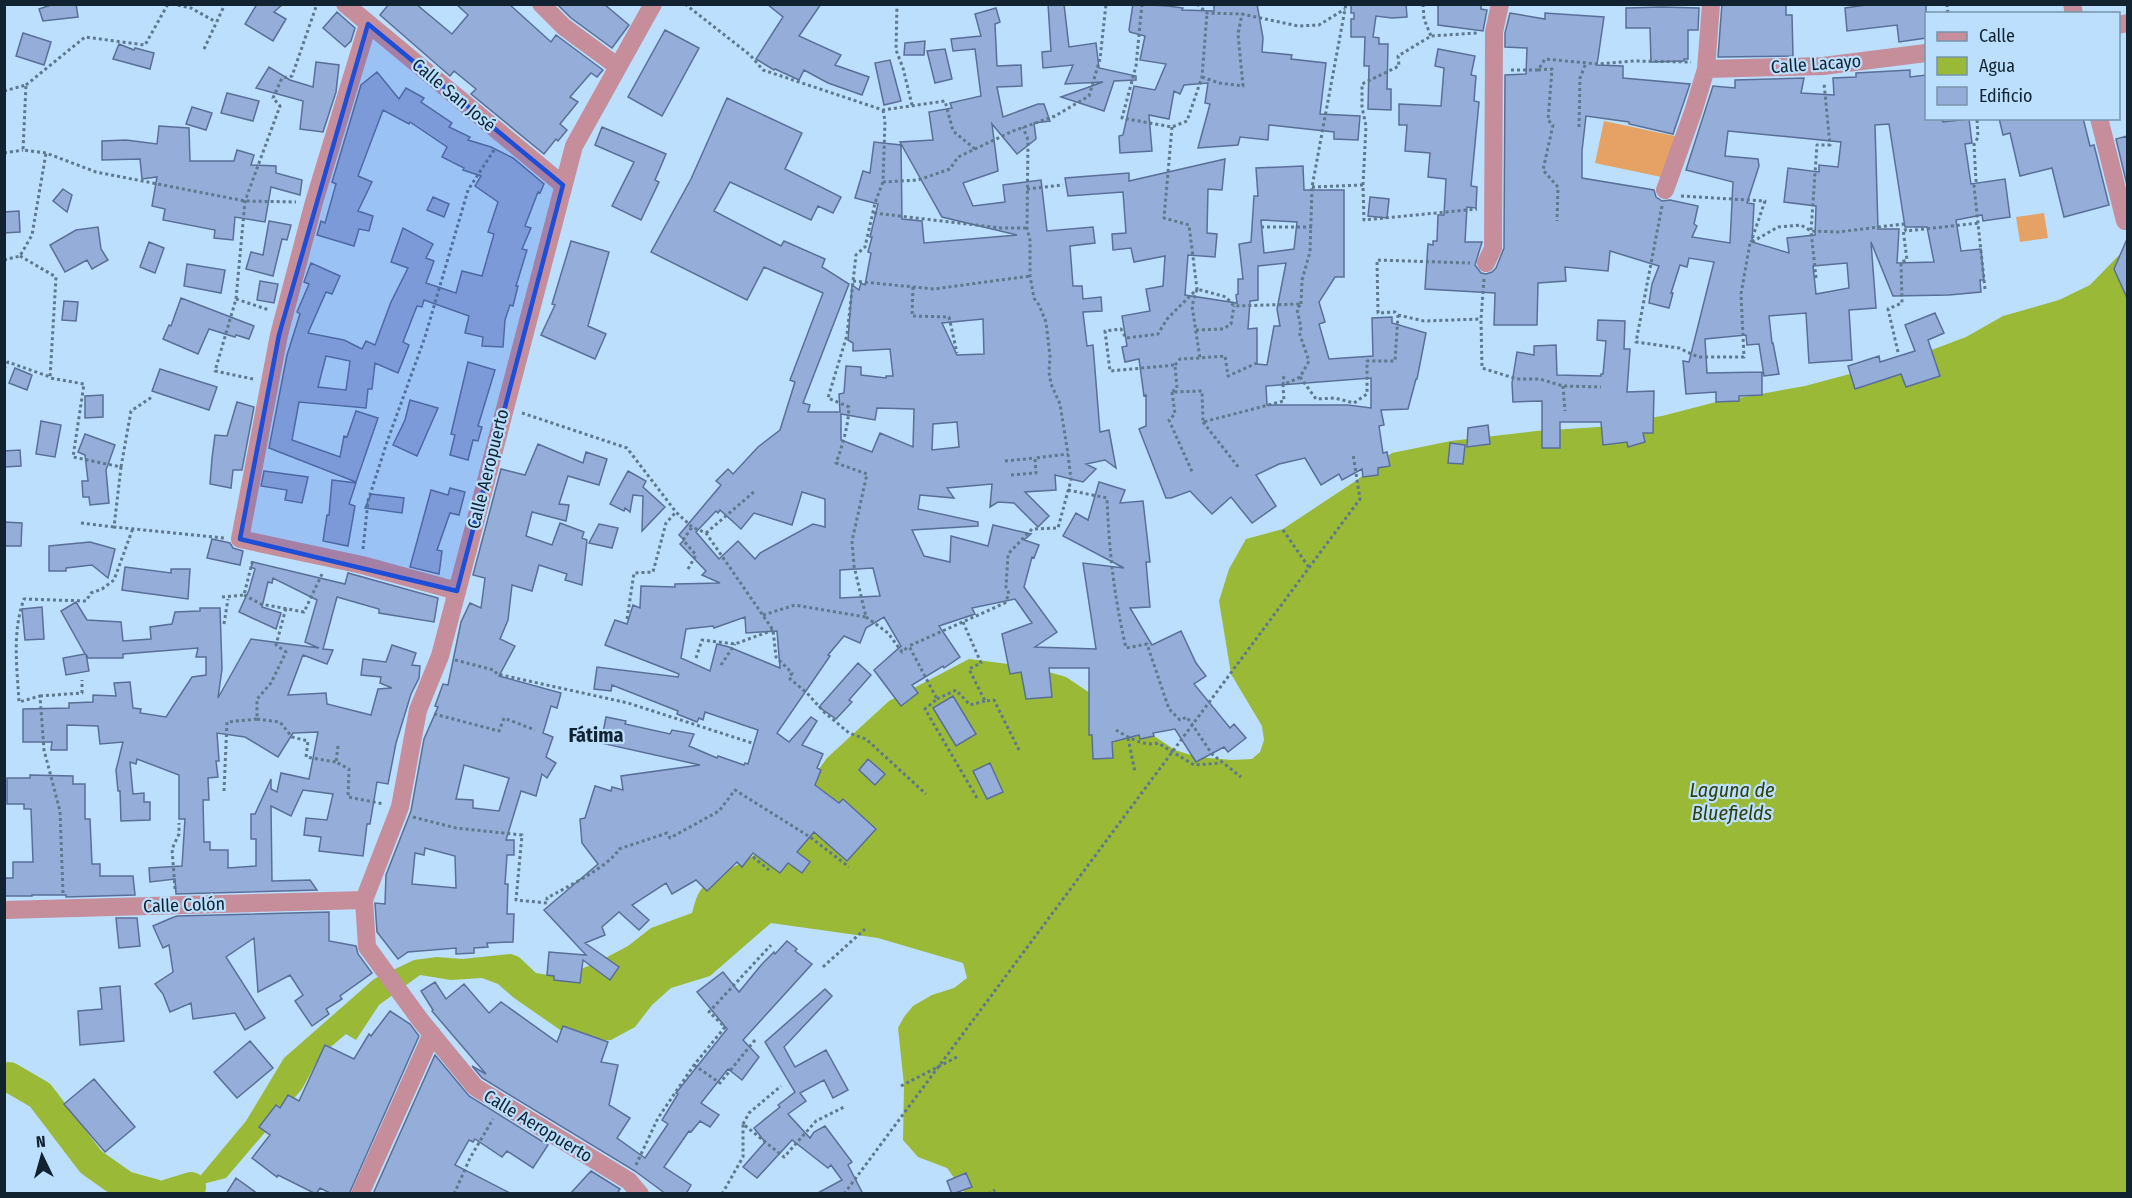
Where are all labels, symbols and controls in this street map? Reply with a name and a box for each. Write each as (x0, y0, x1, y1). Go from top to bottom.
legend (1925, 12, 2120, 120)
text: Calle (1979, 25, 2015, 47)
street label: Calle Lacayo (1770, 50, 1862, 78)
street label: Calle San José (408, 54, 500, 136)
text: Agua (1979, 55, 2015, 77)
text: Edificio (1979, 85, 2032, 107)
street label: Calle Aeropuerto (462, 407, 514, 531)
district label: Fátima (569, 723, 624, 747)
water label: Laguna de Bluefields (1689, 778, 1775, 825)
street label: Calle Colón (143, 893, 225, 917)
street label: Calle Aeropuerto (480, 1085, 596, 1167)
north arrow (12, 1126, 72, 1186)
text: N (35, 1132, 46, 1151)

